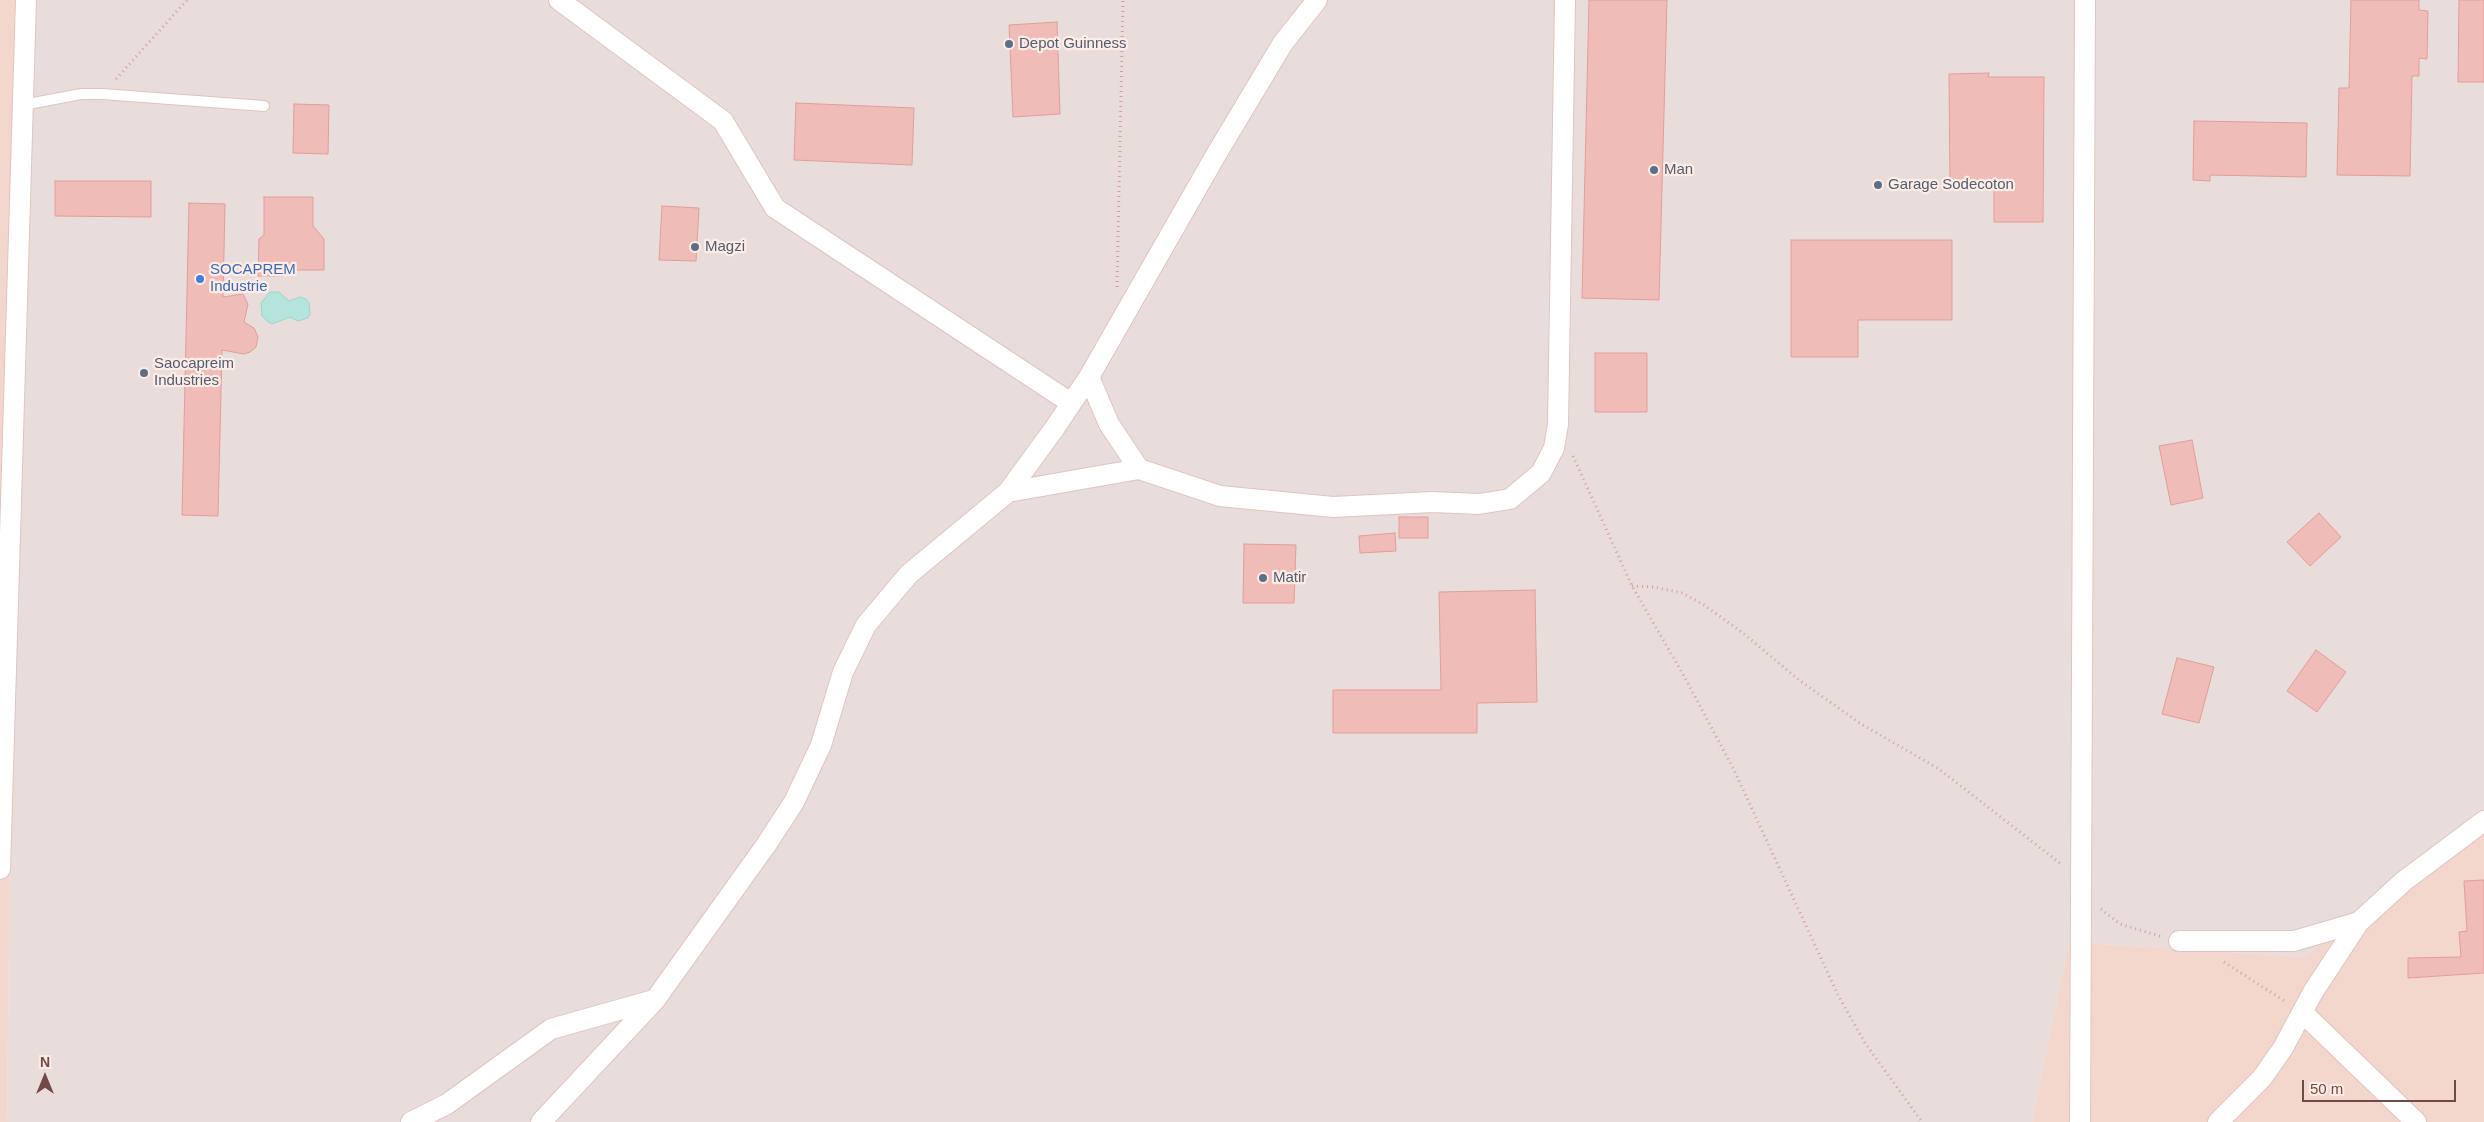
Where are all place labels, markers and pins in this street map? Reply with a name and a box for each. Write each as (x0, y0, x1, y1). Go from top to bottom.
place label: Depot Guinness (1019, 35, 1127, 53)
marker: Depot Guinness (1003, 38, 1015, 50)
place label: Man (1664, 161, 1693, 179)
marker: Man (1648, 164, 1660, 176)
place label: Garage Sodecoton (1888, 176, 2014, 194)
marker: Garage Sodecoton (1872, 179, 1884, 191)
place label: Magzi (705, 238, 745, 256)
marker: Magzi (689, 241, 701, 253)
place label: SOCAPREM Industrie (210, 261, 296, 296)
marker: SOCAPREM Industrie (194, 273, 206, 285)
place label: Saocapreim Industries (154, 355, 234, 390)
marker: Saocapreim Industries (138, 367, 150, 379)
place label: Matir (1273, 569, 1306, 587)
marker: Matir (1257, 572, 1269, 584)

